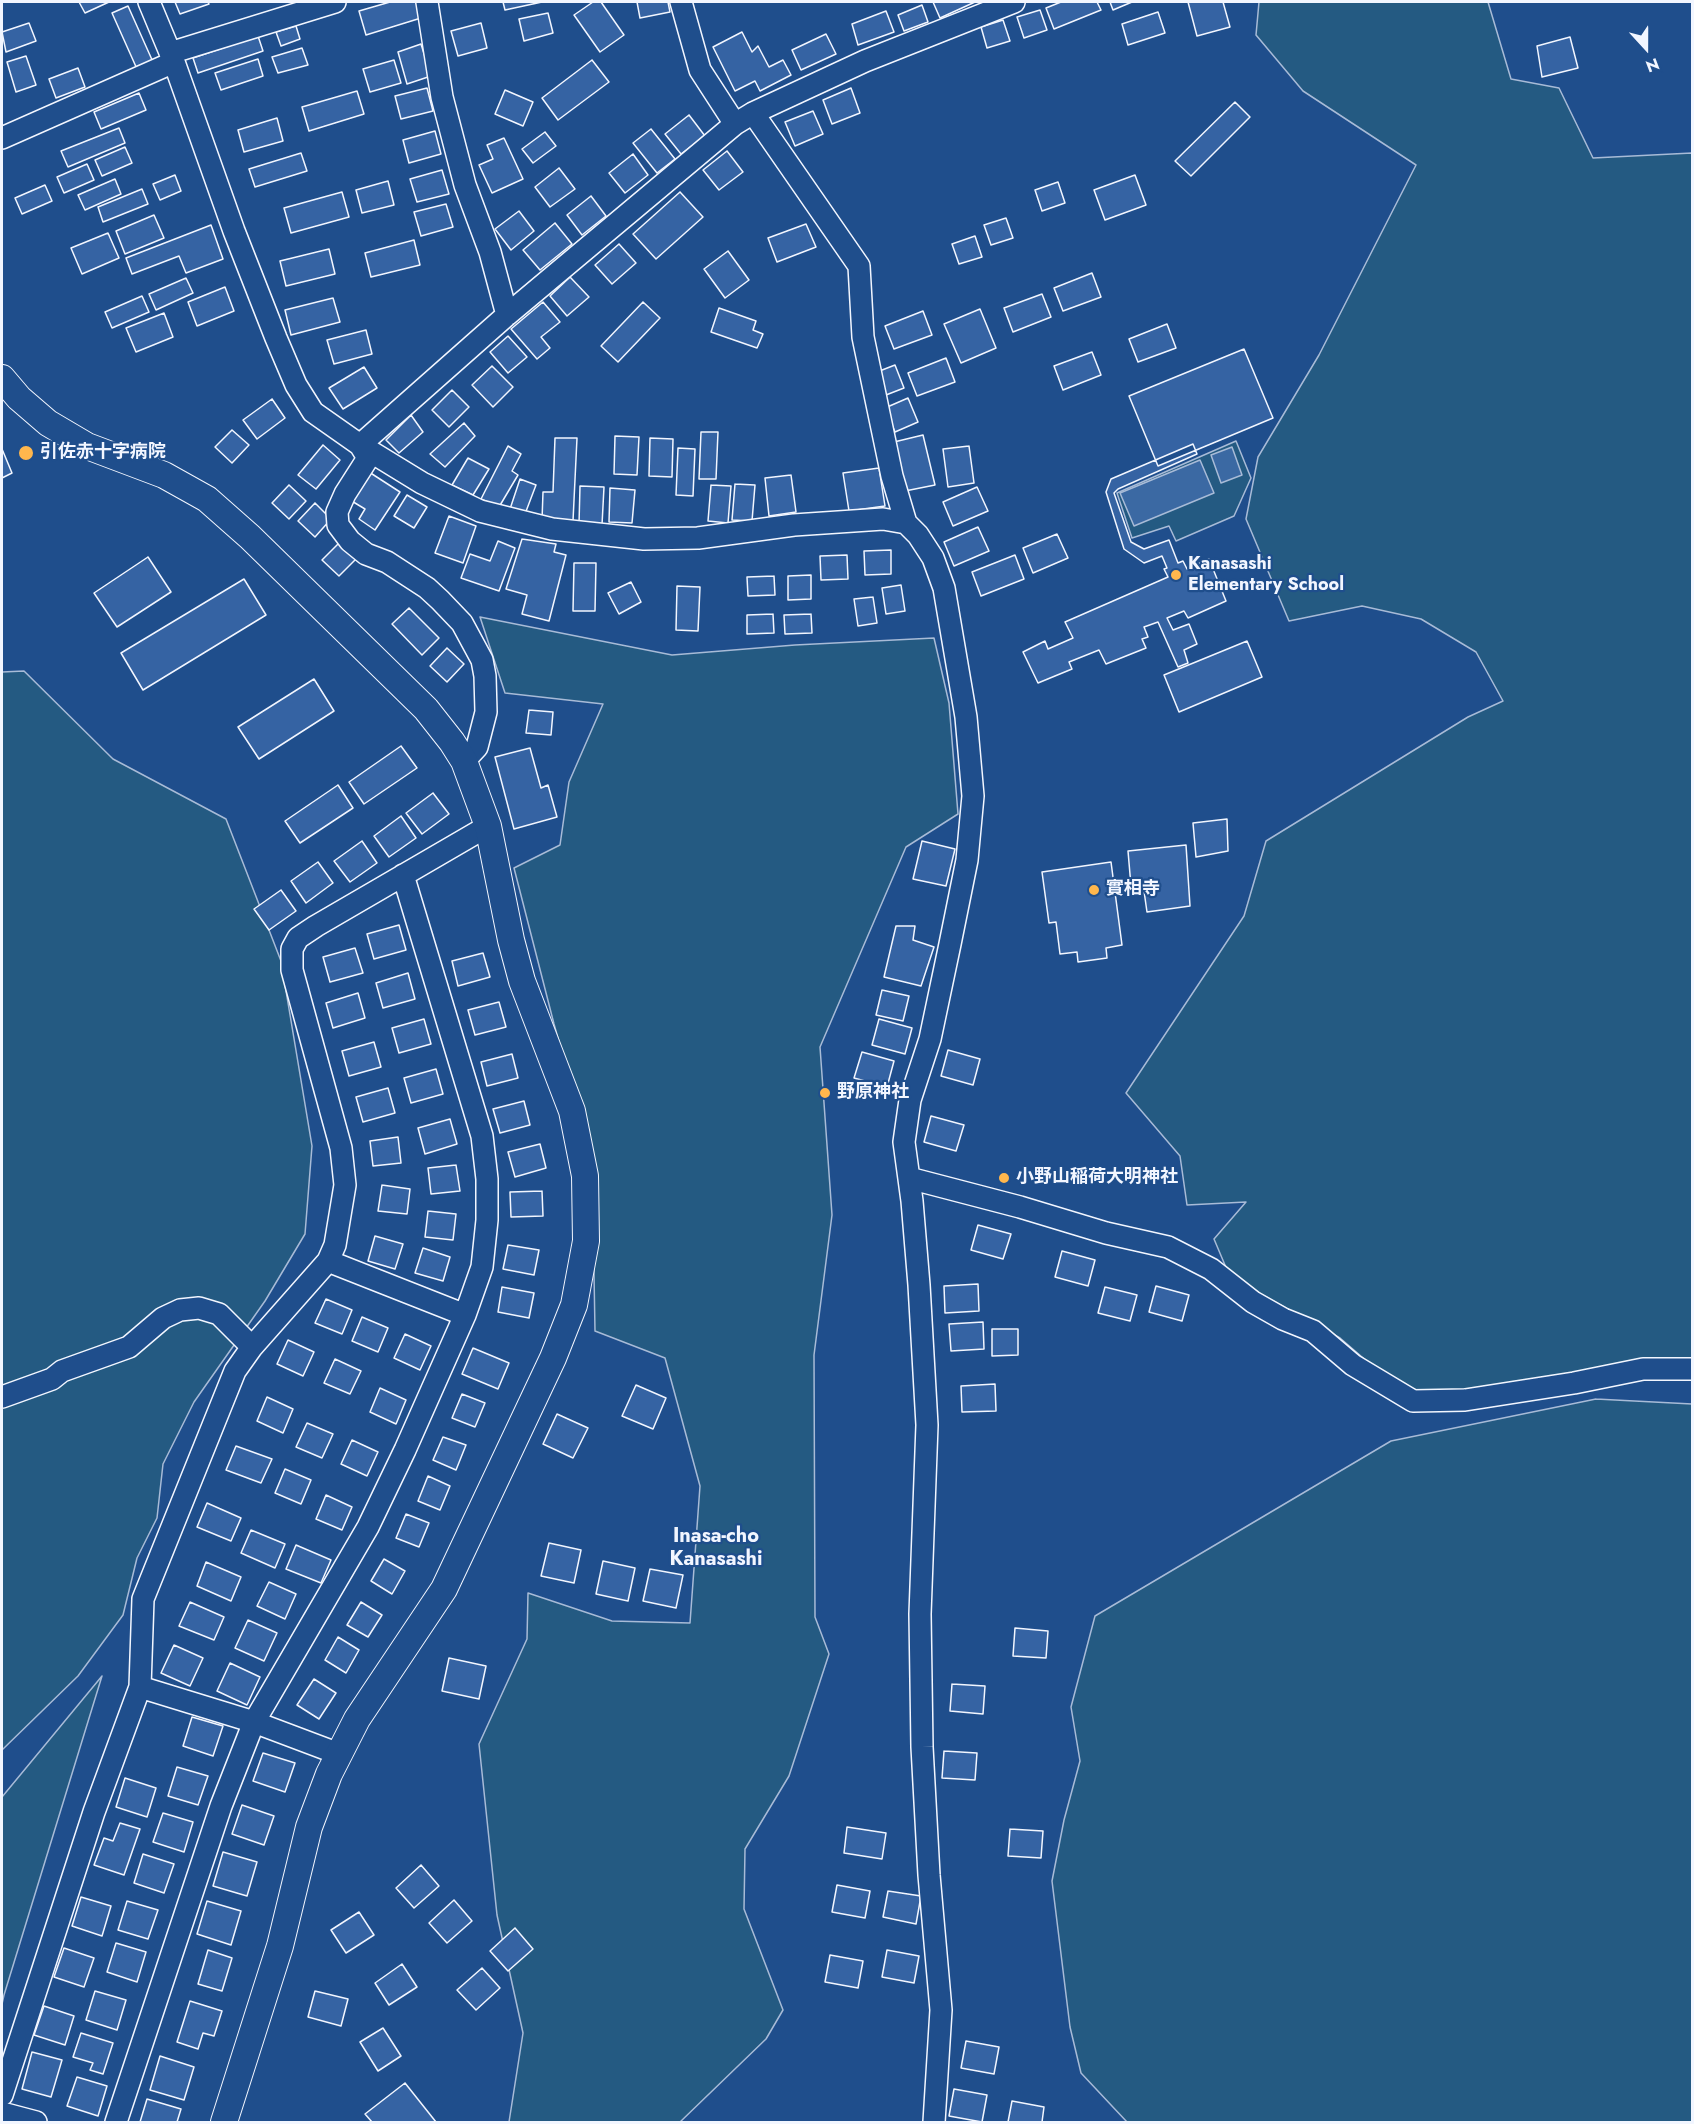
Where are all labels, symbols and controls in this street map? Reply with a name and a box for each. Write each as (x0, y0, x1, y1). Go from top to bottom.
north arrow (1616, 18, 1676, 78)
text: N (1643, 52, 1663, 78)
place label: 引佐赤十字病院 (40, 442, 166, 464)
marker: 引佐赤十字病院 (17, 444, 35, 462)
place label: Kanasashi Elementary School (1188, 554, 1344, 596)
marker: Kanasashi Elementary School (1169, 568, 1183, 582)
place label: 實相寺 (1106, 879, 1160, 901)
marker: 實相寺 (1087, 883, 1101, 897)
place label: 野原神社 (837, 1082, 909, 1104)
marker: 野原神社 (818, 1086, 832, 1100)
place label: 小野山稲荷大明神社 (1016, 1167, 1178, 1189)
marker: 小野山稲荷大明神社 (997, 1171, 1011, 1185)
district label: Inasa-cho Kanasashi (670, 1525, 762, 1572)

